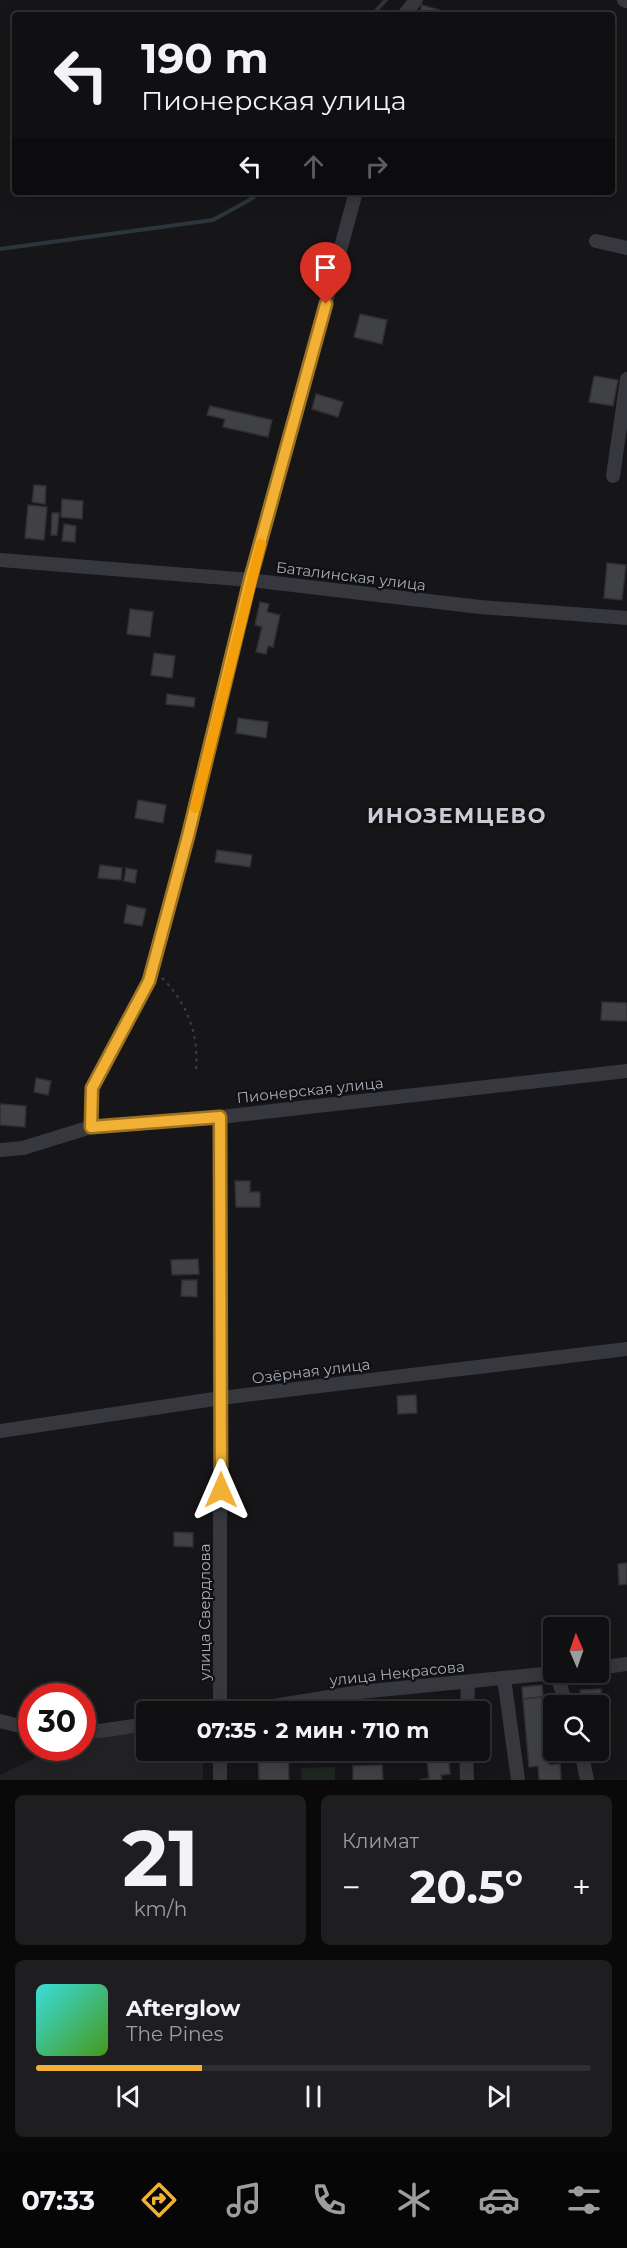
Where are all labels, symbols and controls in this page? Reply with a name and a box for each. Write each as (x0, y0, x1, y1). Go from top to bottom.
text: 190 m (141, 32, 269, 84)
icon: left (42, 36, 120, 114)
text: Пионерская улица (141, 84, 407, 117)
icon: left (234, 150, 267, 183)
icon: ahead (297, 150, 330, 183)
icon: right (360, 150, 393, 183)
pin (300, 242, 351, 304)
icon: arrive (309, 251, 342, 284)
street label: Баталинская улица (275, 557, 427, 595)
district label: ИНОЗЕМЦЕВО (367, 803, 547, 828)
street label: Пионерская улица (236, 1073, 384, 1107)
street label: Озёрная улица (251, 1354, 371, 1388)
position arrow (189, 1458, 253, 1522)
street label: улица Свердлова (195, 1544, 214, 1681)
north arrow (543, 1617, 609, 1683)
map controls (543, 1617, 609, 1761)
street label: улица Некрасова (328, 1656, 466, 1690)
speed limit sign: 30 (18, 1683, 96, 1761)
button: search (543, 1695, 609, 1761)
text: 07:35 · 2 мин · 710 m (197, 1717, 429, 1744)
text: 21 (122, 1810, 199, 1906)
text: Климат (342, 1829, 419, 1853)
text: 20.5° (410, 1859, 523, 1914)
text: − (342, 1867, 361, 1907)
text: + (572, 1867, 591, 1907)
text: km/h (134, 1897, 187, 1921)
text: Afterglow (126, 1995, 240, 2022)
text: The Pines (126, 2022, 223, 2046)
icon: previous (112, 2080, 145, 2113)
icon: pause (297, 2080, 330, 2113)
icon: next (482, 2080, 515, 2113)
icon: directions (138, 2179, 180, 2221)
icon: music (223, 2179, 265, 2221)
icon: phone (308, 2179, 350, 2221)
icon: climate (393, 2179, 435, 2221)
icon: car (478, 2179, 520, 2221)
icon: filters (563, 2179, 605, 2221)
text: 07:33 (22, 2184, 95, 2217)

